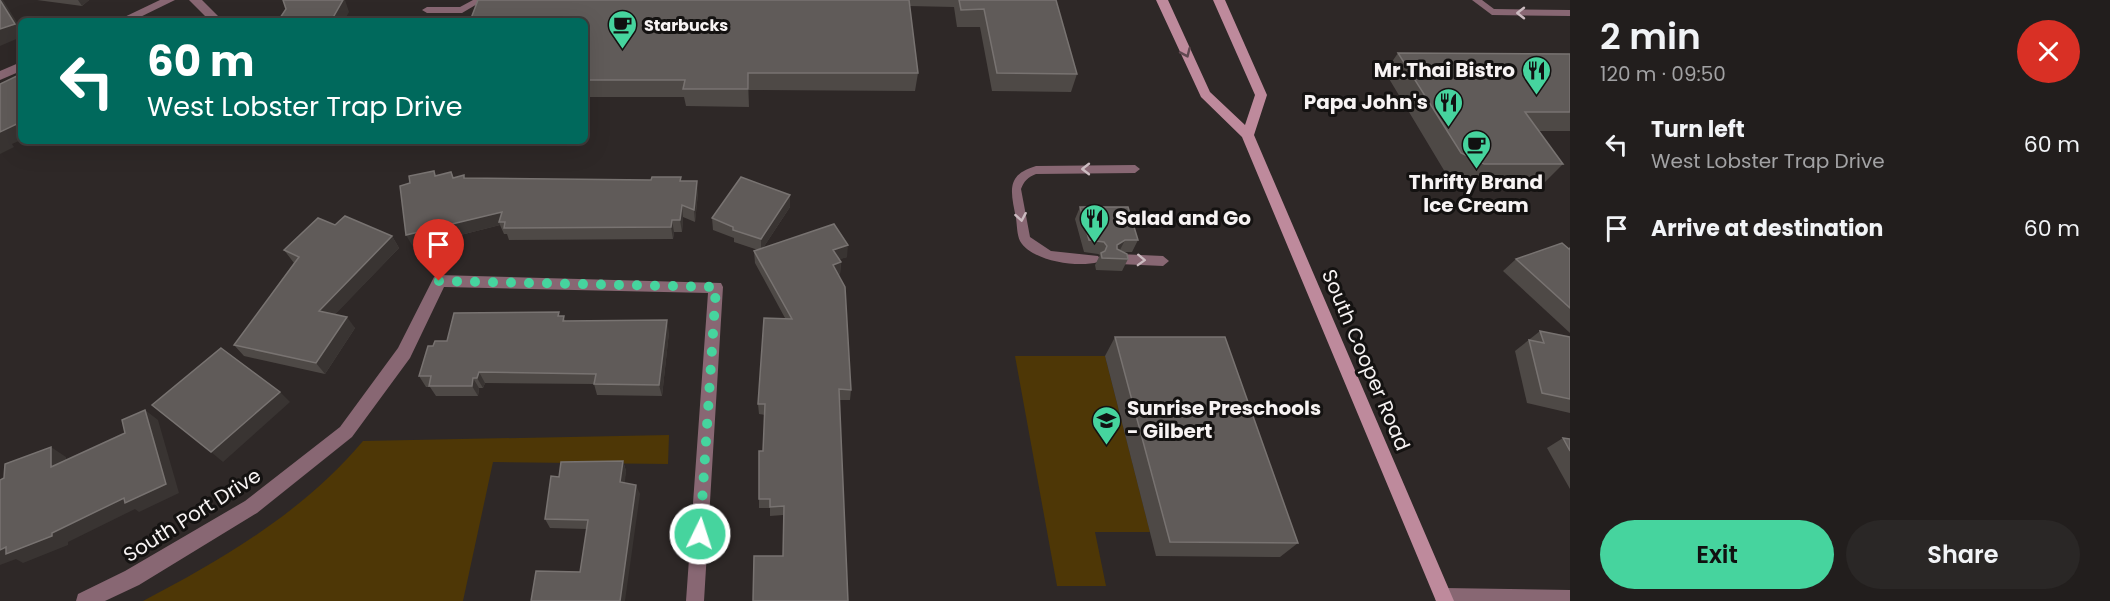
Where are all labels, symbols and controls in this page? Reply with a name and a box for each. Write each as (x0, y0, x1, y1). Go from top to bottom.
one-way arrow (1516, 7, 1525, 19)
cafe icon: Starbucks (607, 9, 639, 51)
text: 2 min (1600, 11, 1701, 62)
place label: Starbucks (644, 14, 728, 37)
button: close (2017, 20, 2080, 83)
text: 60 m (147, 32, 255, 91)
icon: left (48, 42, 126, 120)
one-way arrow (1179, 47, 1191, 58)
restaurant icon: Mr.Thai Bistro (1520, 54, 1552, 96)
place label: Mr.Thai Bistro (1374, 56, 1515, 84)
text: 120 m · 09:50 (1600, 60, 1726, 88)
restaurant icon: Papa John's (1433, 86, 1465, 128)
text: West Lobster Trap Drive (147, 88, 462, 125)
place label: Papa John's (1304, 88, 1428, 116)
text: Turn left (1651, 114, 1745, 145)
cafe icon: Thrifty Brand Ice Cream (1460, 128, 1492, 170)
icon: left (1600, 128, 1633, 161)
text: 60 m (2024, 129, 2080, 160)
text: West Lobster Trap Drive (1651, 147, 1885, 175)
one-way arrow (1081, 163, 1090, 176)
place label: Thrifty Brand Ice Cream (1409, 168, 1543, 219)
restaurant icon: Salad and Go (1078, 202, 1110, 244)
place label: Salad and Go (1115, 204, 1251, 232)
one-way arrow (1014, 211, 1027, 221)
icon: arrive (1600, 212, 1633, 245)
text: Arrive at destination (1651, 213, 1883, 244)
text: 60 m (2024, 213, 2080, 244)
pin (413, 219, 464, 281)
icon: arrive (422, 228, 455, 261)
one-way arrow (1137, 253, 1146, 266)
street label: South Cooper Road (1315, 265, 1417, 455)
place label: Sunrise Preschools - Gilbert (1127, 394, 1321, 445)
school or university icon: Sunrise Preschools - Gilbert (1090, 404, 1122, 446)
street label: South Port Drive (118, 461, 266, 569)
position arrow (668, 502, 732, 566)
button: Exit (1600, 520, 1834, 589)
button: Share (1846, 520, 2080, 589)

